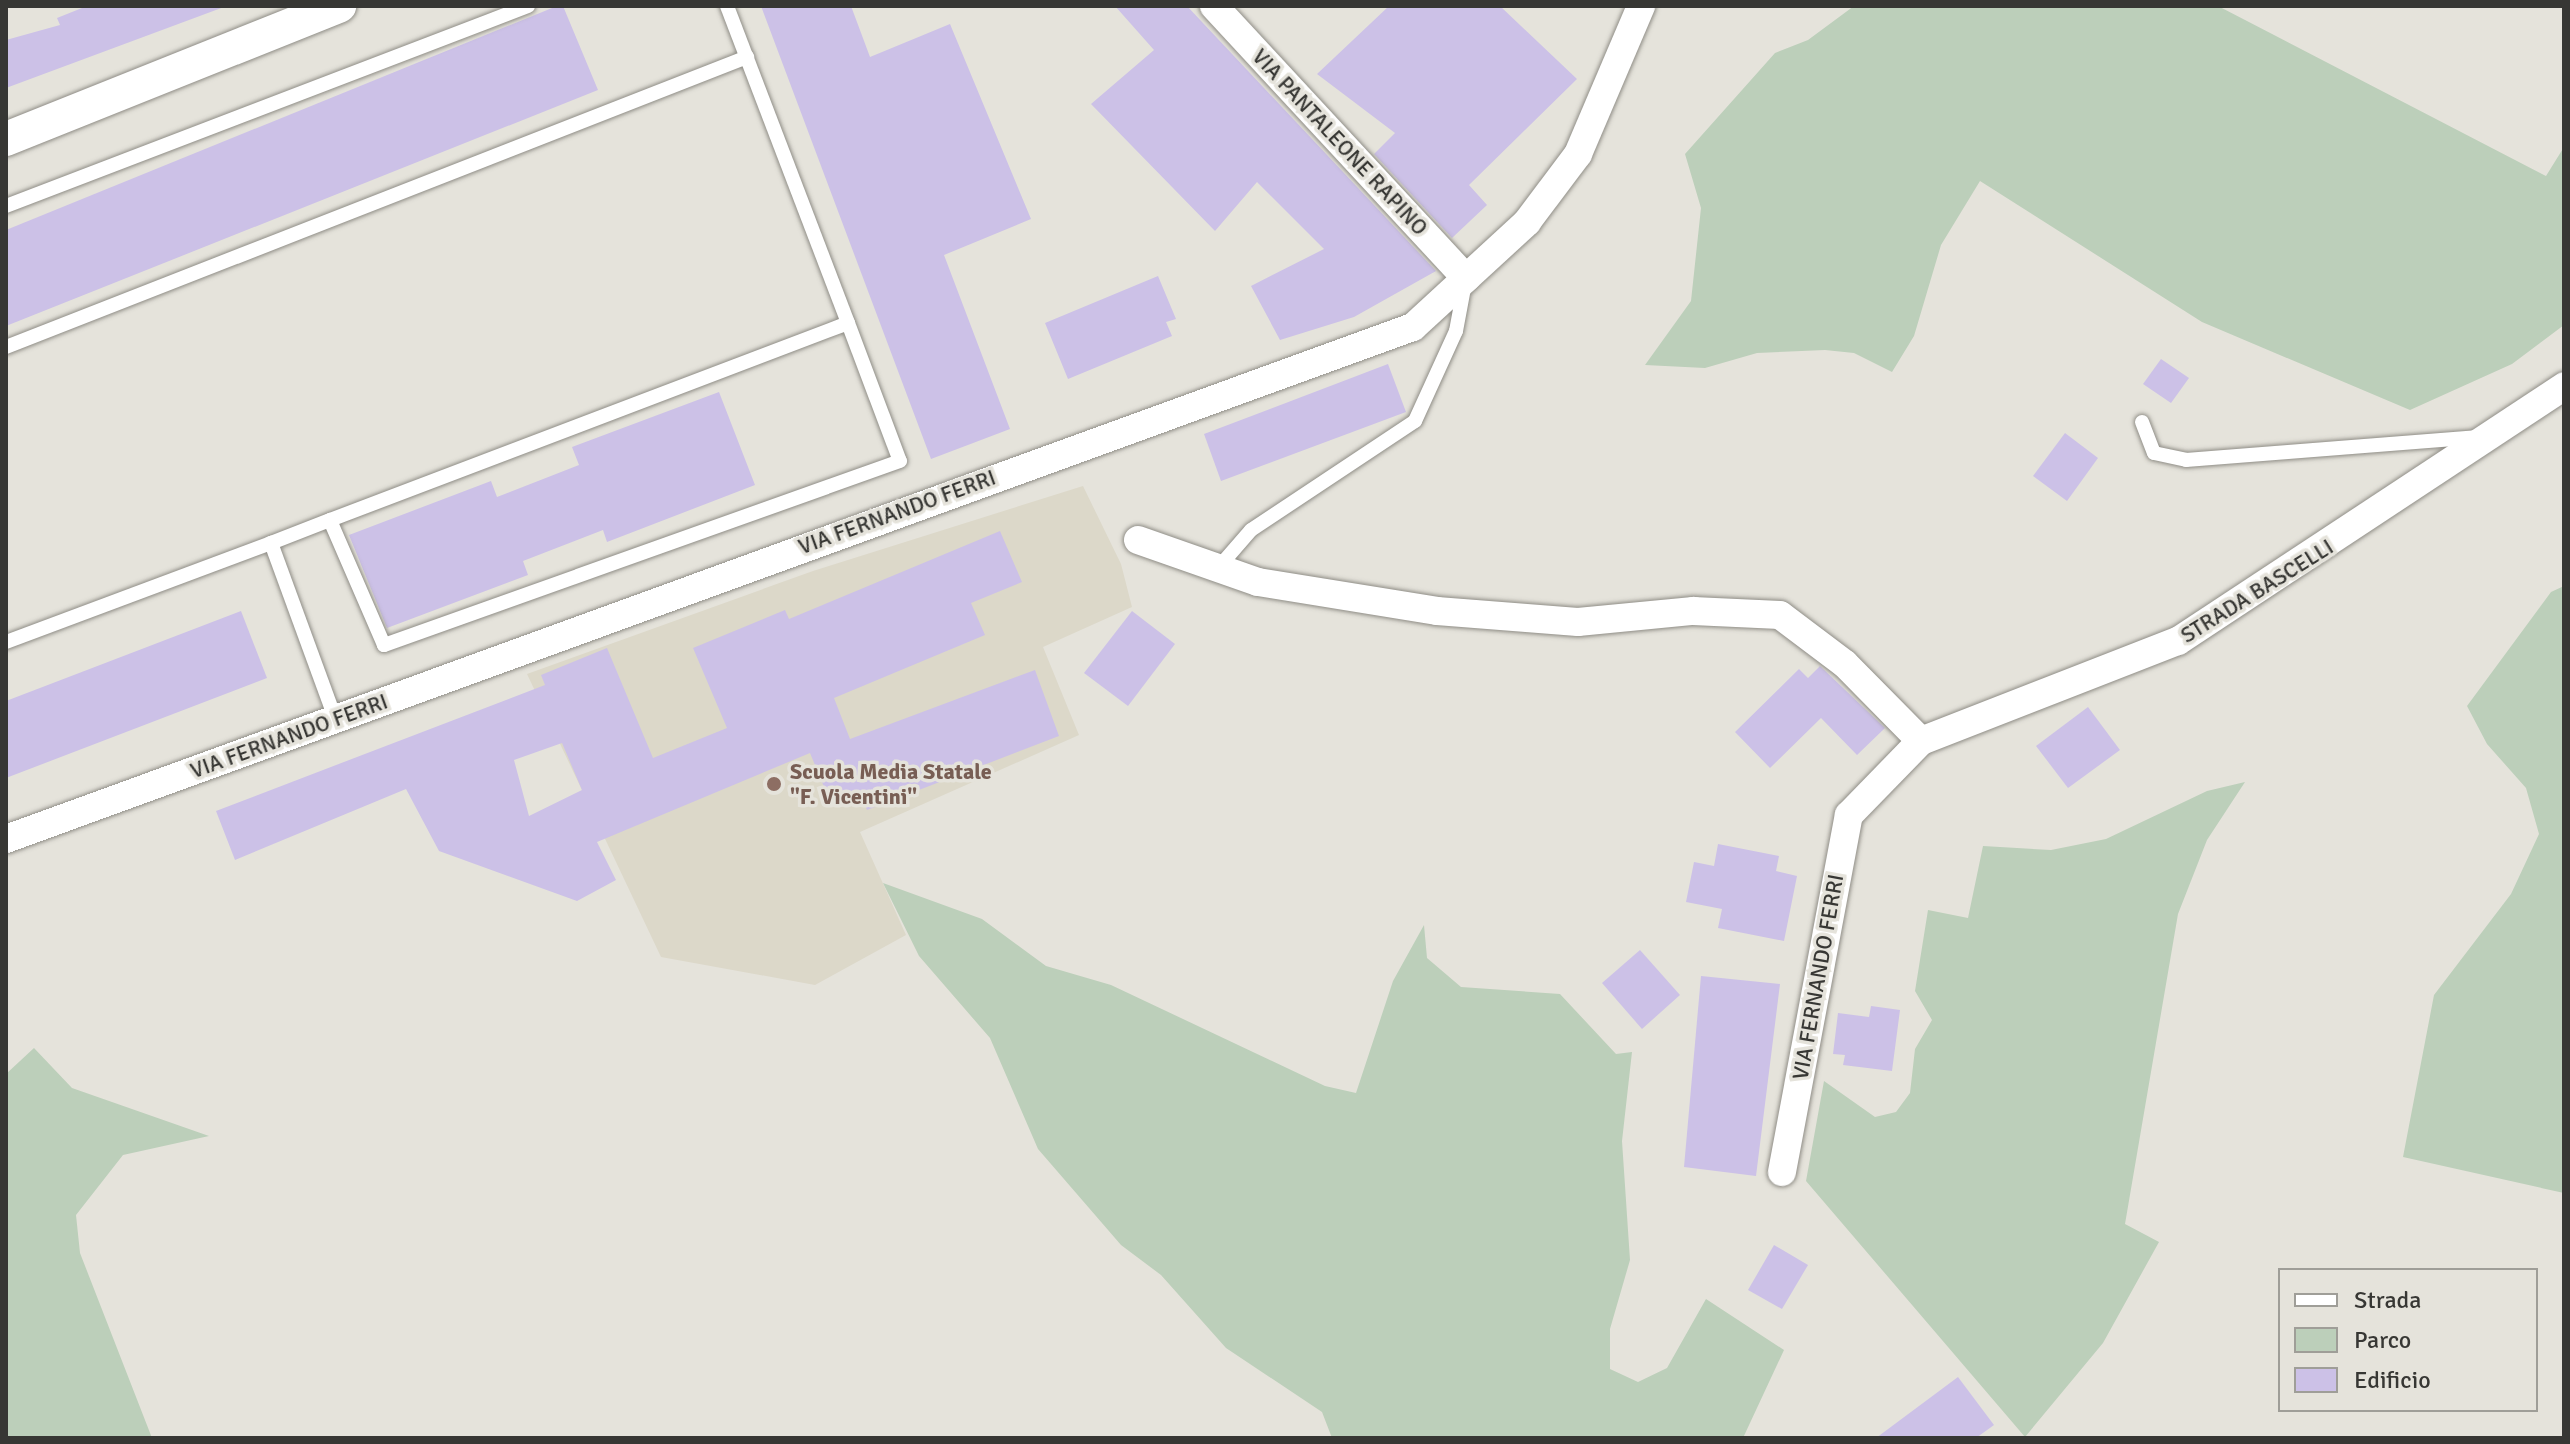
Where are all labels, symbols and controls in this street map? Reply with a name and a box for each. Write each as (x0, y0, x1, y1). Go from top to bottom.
street label: VIA PANTALEONE RAPINO (1247, 43, 1433, 241)
street label: VIA FERNANDO FERRI (795, 464, 999, 560)
street label: STRADA BASCELLI (2176, 533, 2338, 649)
street label: VIA FERNANDO FERRI (187, 688, 391, 784)
place label: Scuola Media Statale "F. Vicentini" (790, 758, 992, 810)
marker: Scuola Media Statale "F. Vicentini" (765, 775, 783, 793)
street label: VIA FERNANDO FERRI (1787, 872, 1849, 1082)
legend (2278, 1268, 2538, 1412)
text: Strada (2354, 1285, 2421, 1315)
text: Parco (2354, 1325, 2411, 1355)
text: Edificio (2354, 1365, 2431, 1395)

